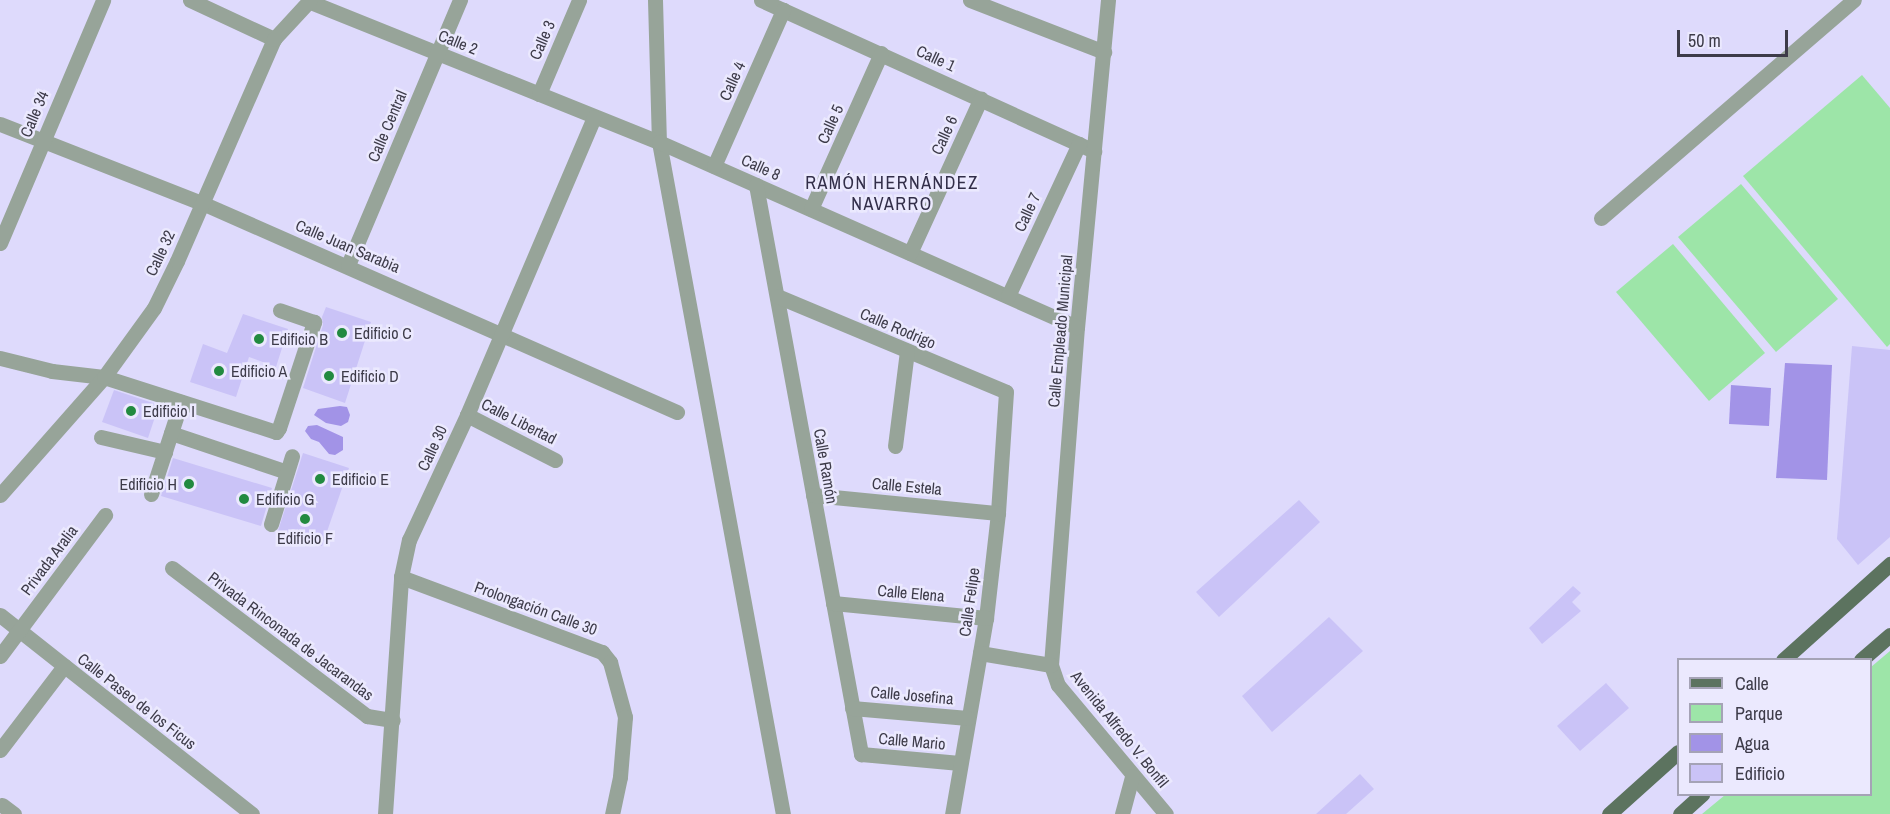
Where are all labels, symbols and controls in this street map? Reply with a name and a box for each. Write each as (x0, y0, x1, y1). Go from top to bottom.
street label: Calle 3 (525, 17, 559, 63)
scale bar (1680, 18, 1791, 56)
street label: Calle 2 (435, 25, 481, 59)
text: 50 m (1688, 28, 1721, 53)
street label: Calle 1 (913, 41, 959, 75)
street label: Calle 4 (715, 58, 749, 104)
street label: Calle Central (363, 87, 411, 165)
street label: Calle 34 (16, 88, 52, 140)
street label: Calle 5 (813, 101, 847, 147)
street label: Calle 6 (927, 112, 961, 158)
street label: Calle 8 (738, 150, 784, 184)
district label: RAMÓN HERNÁNDEZ NAVARRO (805, 173, 979, 216)
street label: Calle 7 (1010, 189, 1044, 235)
street label: Calle Juan Sarabia (293, 215, 403, 277)
street label: Calle 32 (141, 227, 179, 279)
street label: Calle Empleado Municipal (1044, 254, 1076, 408)
street label: Calle Rodrigo (857, 303, 939, 353)
place label: Edificio C (354, 323, 412, 343)
marker: Edificio C (335, 326, 349, 340)
place label: Edificio B (271, 329, 328, 349)
marker: Edificio B (252, 332, 266, 346)
place label: Edificio A (231, 361, 288, 381)
marker: Edificio A (212, 364, 226, 378)
place label: Edificio D (341, 366, 399, 386)
marker: Edificio D (322, 369, 336, 383)
street label: Calle Libertad (478, 394, 560, 448)
place label: Edificio I (143, 401, 195, 421)
marker: Edificio I (124, 404, 138, 418)
street label: Calle 30 (413, 422, 451, 474)
street label: Calle Ramón (810, 427, 842, 505)
place label: Edificio E (332, 469, 389, 489)
marker: Edificio E (313, 472, 327, 486)
street label: Calle Estela (871, 473, 943, 499)
place label: Edificio H (119, 474, 177, 494)
marker: Edificio H (182, 477, 196, 491)
place label: Edificio G (256, 489, 314, 509)
marker: Edificio G (237, 492, 251, 506)
marker: Edificio F (298, 512, 312, 526)
street label: Privada Aralia (16, 521, 82, 599)
place label: Edificio F (277, 528, 333, 548)
street label: Calle Felipe (955, 566, 983, 638)
street label: Privada Rinconada de Jacarandas (205, 568, 377, 704)
street label: Prolongación Calle 30 (472, 577, 600, 639)
street label: Calle Elena (877, 581, 945, 605)
street label: Calle Paseo de los Ficus (74, 649, 200, 753)
legend (1677, 658, 1872, 796)
street label: Avenida Alfredo V. Bonfil (1067, 667, 1173, 791)
text: Calle (1735, 671, 1769, 696)
street label: Calle Josefina (870, 682, 954, 708)
text: Parque (1735, 701, 1783, 726)
street label: Calle Mario (878, 729, 946, 753)
text: Agua (1735, 731, 1769, 756)
text: Edificio (1735, 761, 1785, 786)

